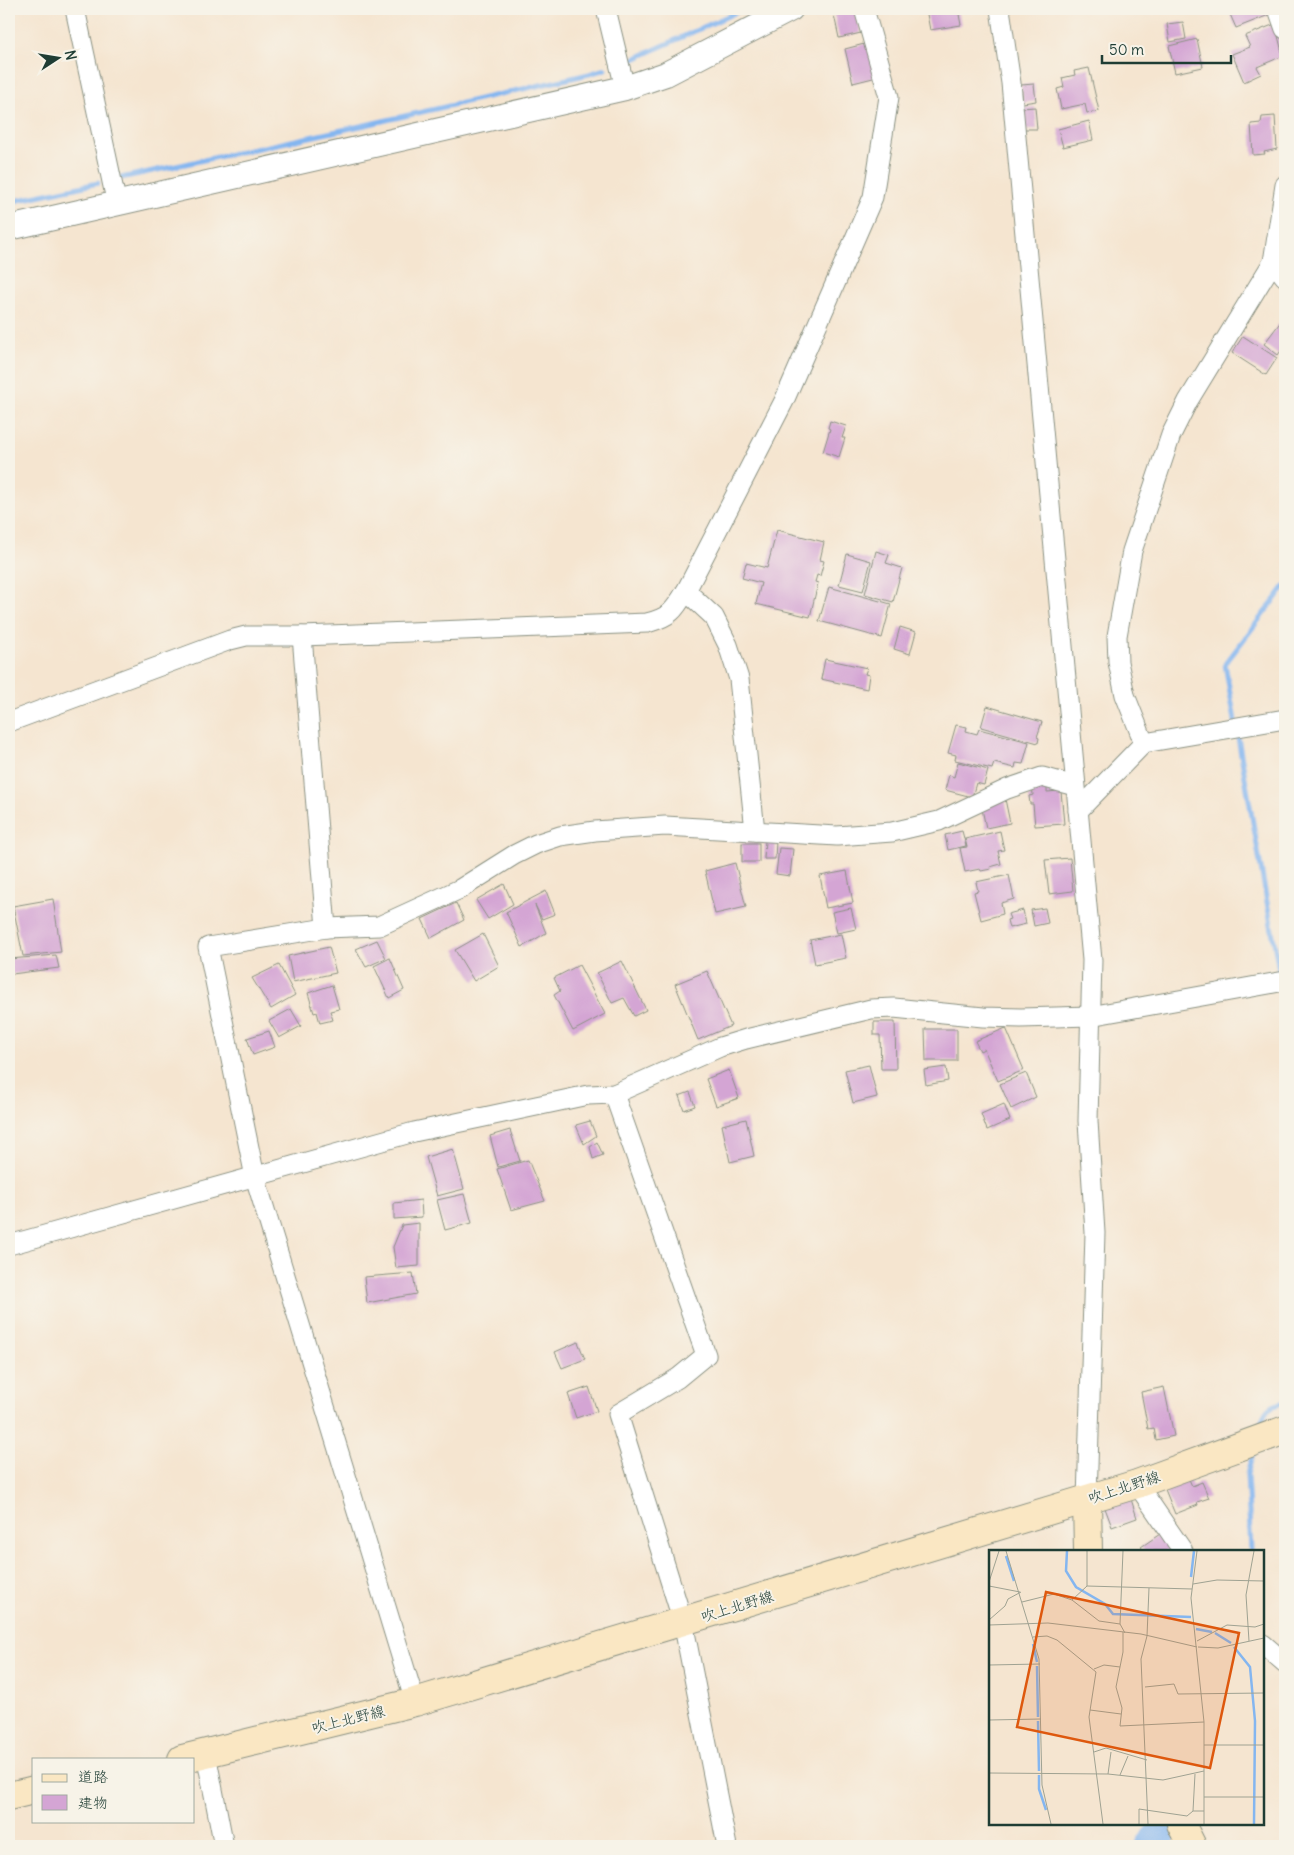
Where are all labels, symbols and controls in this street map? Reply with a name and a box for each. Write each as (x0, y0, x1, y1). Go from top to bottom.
north arrow (32, 32, 82, 82)
scale bar (1102, 32, 1230, 64)
text: 50 m (1109, 40, 1144, 59)
text: N (61, 49, 81, 62)
street label: 吹上北野線 (1085, 1466, 1163, 1508)
inset map (989, 1550, 1264, 1825)
street label: 吹上北野線 (698, 1586, 776, 1626)
street label: 吹上北野線 (309, 1701, 387, 1737)
legend (32, 1758, 195, 1822)
text: 道路 (78, 1767, 108, 1786)
text: 建物 (78, 1793, 108, 1812)

